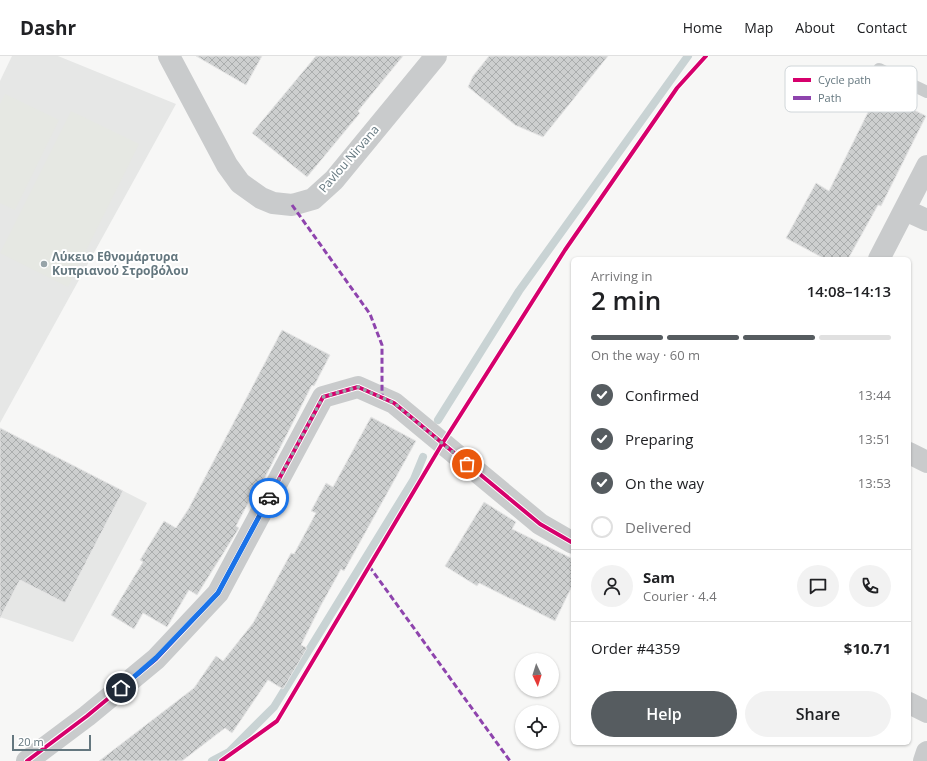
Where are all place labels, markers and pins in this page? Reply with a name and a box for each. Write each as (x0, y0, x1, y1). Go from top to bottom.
place label: Λύκειο Εθνομάρτυρα Κυπριανού Στροβόλου (52, 248, 189, 279)
marker: Λύκειο Εθνομάρτυρα Κυπριανού Στροβόλου (39, 259, 49, 269)
pin (450, 447, 484, 481)
pin (104, 671, 138, 705)

